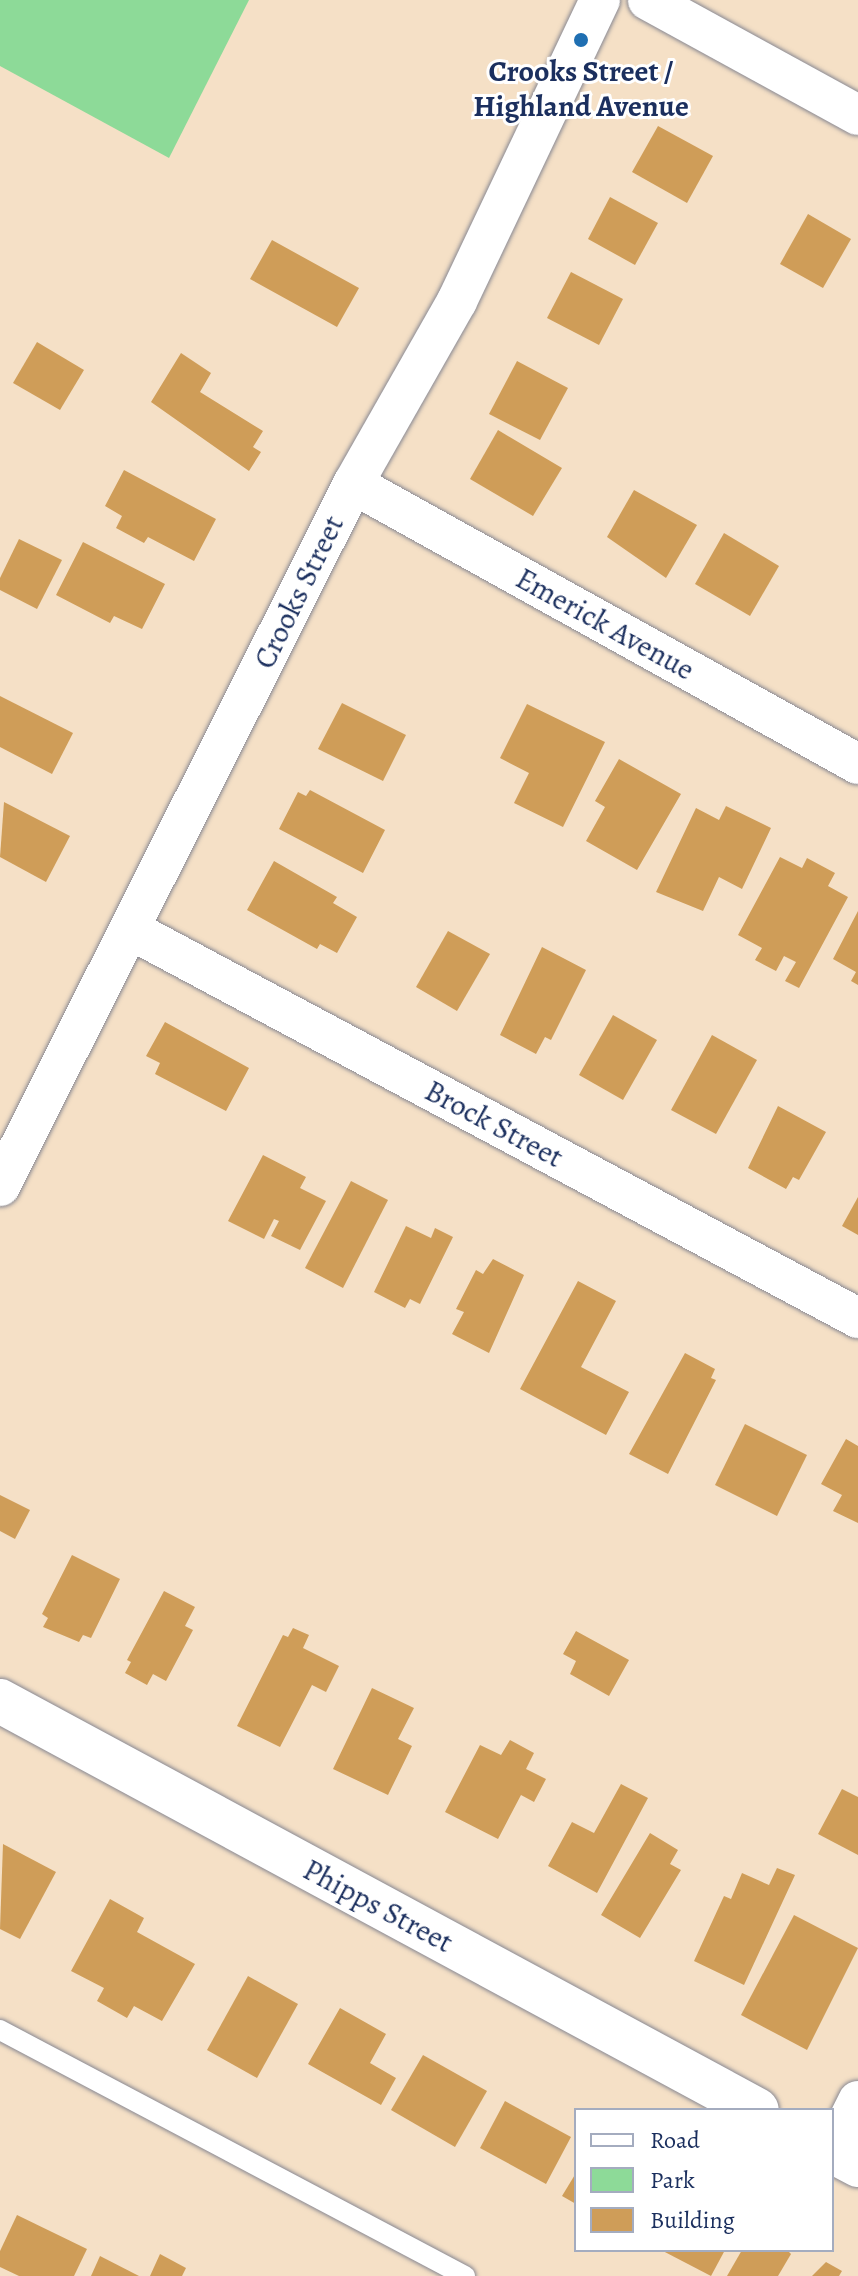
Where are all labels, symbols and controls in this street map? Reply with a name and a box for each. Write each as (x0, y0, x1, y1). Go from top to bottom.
marker: Crooks Street / Highland Avenue (572, 31, 590, 49)
place label: Crooks Street / Highland Avenue (473, 53, 689, 124)
street label: Crooks Street (246, 510, 352, 674)
street label: Emerick Avenue (510, 560, 700, 688)
street label: Brock Street (419, 1073, 569, 1175)
street label: Phipps Street (297, 1852, 459, 1960)
legend (574, 2108, 834, 2252)
text: Road (650, 2124, 700, 2156)
text: Park (650, 2164, 695, 2196)
text: Building (650, 2204, 735, 2236)

